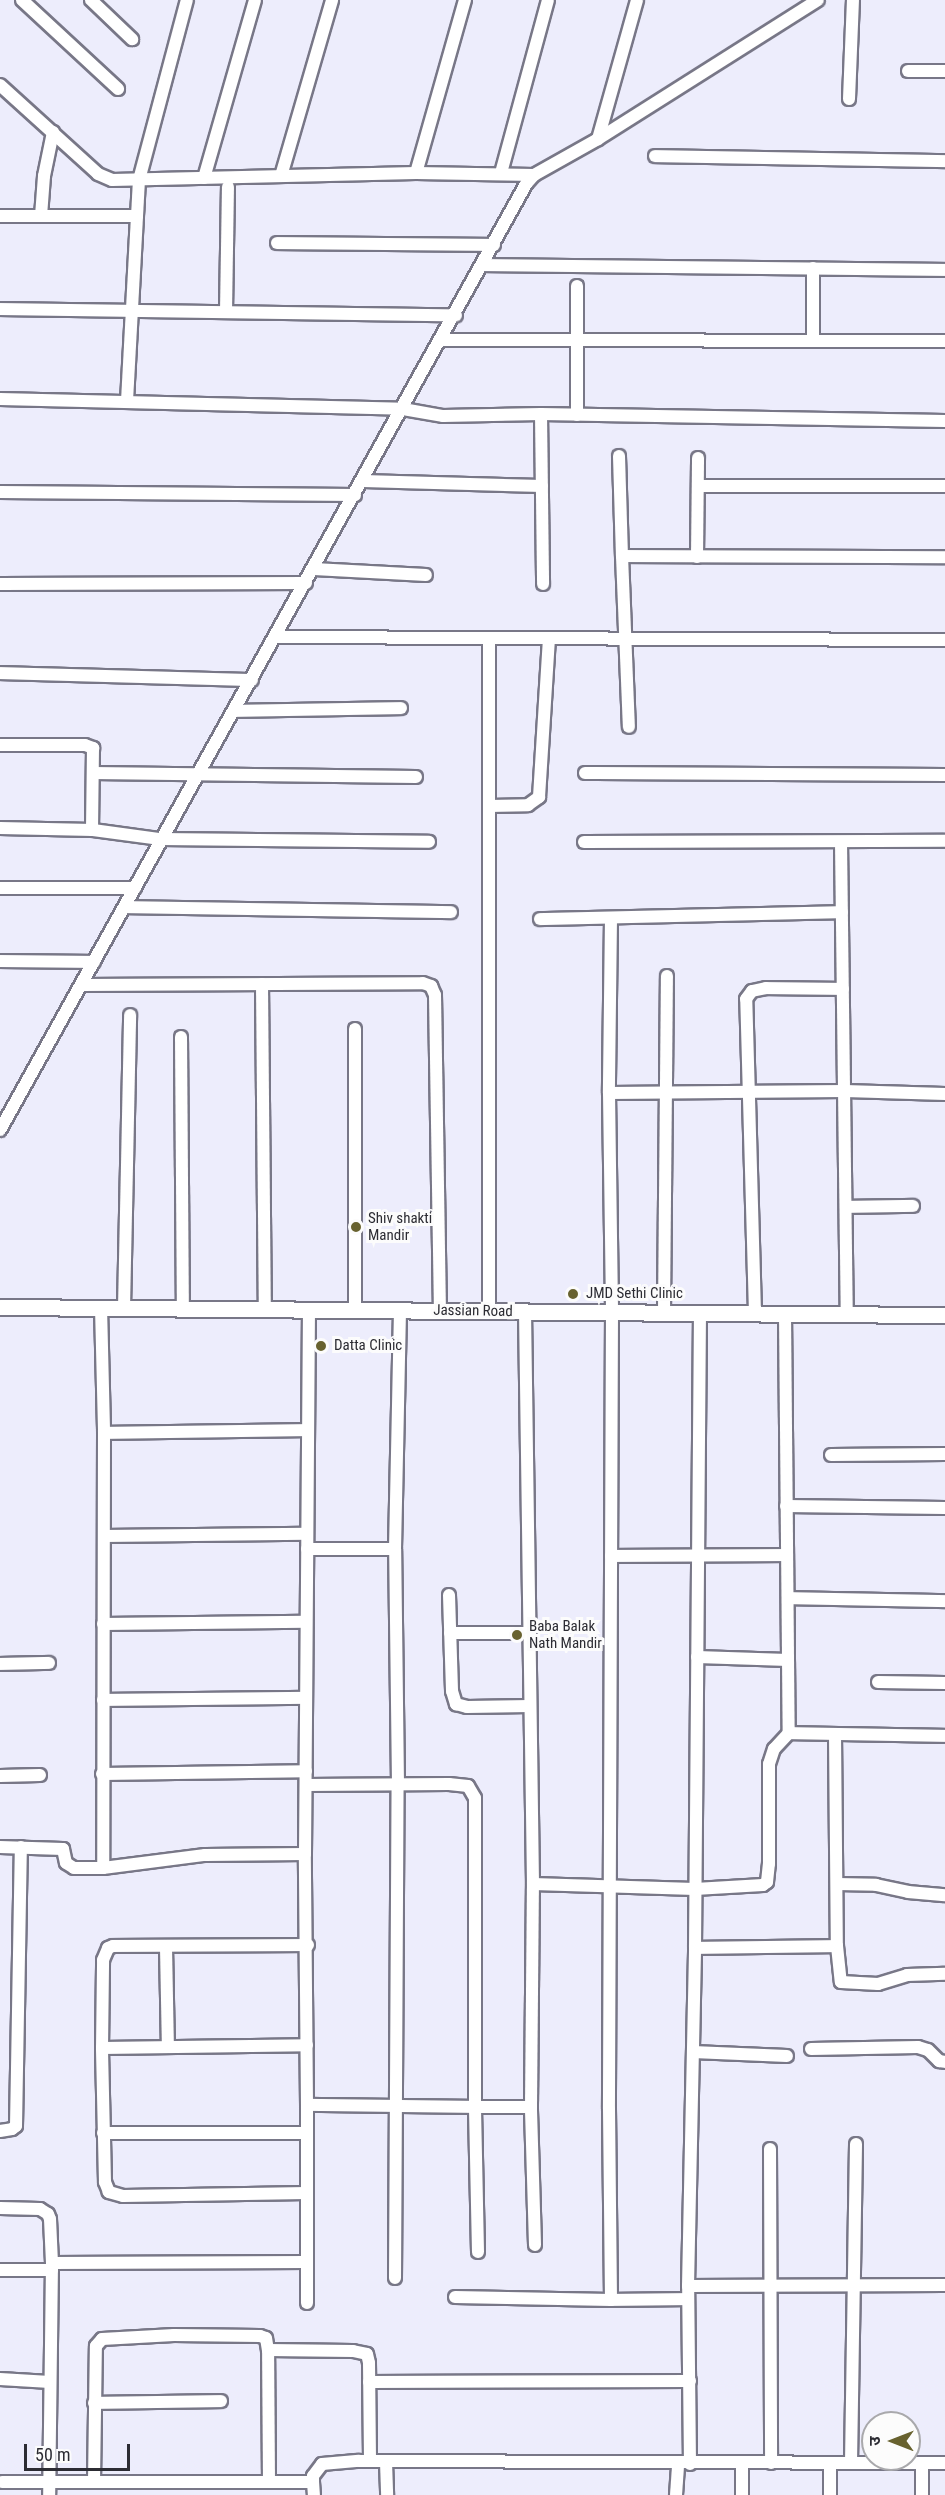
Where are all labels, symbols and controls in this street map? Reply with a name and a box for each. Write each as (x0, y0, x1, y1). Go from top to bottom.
place label: Shiv shakti Mandir (368, 1209, 432, 1244)
marker: Shiv shakti Mandir (349, 1220, 363, 1234)
marker: JMD Sethi Clinic (564, 1285, 582, 1303)
place label: JMD Sethi Clinic (586, 1285, 683, 1303)
street label: Jassian Road (433, 1301, 513, 1321)
marker: Datta Clinic (312, 1337, 330, 1355)
place label: Datta Clinic (334, 1337, 402, 1355)
place label: Baba Balak Nath Mandir (529, 1617, 602, 1652)
marker: Baba Balak Nath Mandir (510, 1628, 524, 1642)
north arrow (861, 2411, 921, 2471)
scale bar (27, 2432, 134, 2470)
text: उ (865, 2436, 884, 2446)
text: 50 m (35, 2444, 70, 2465)

